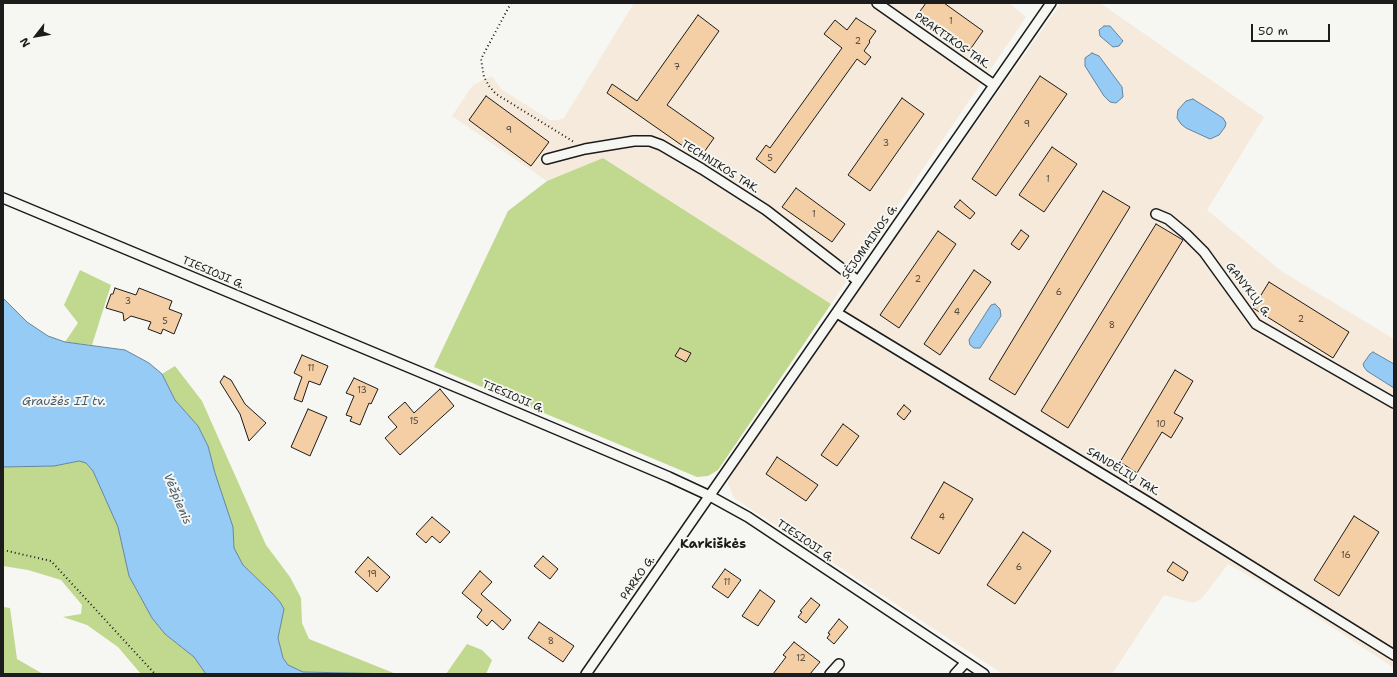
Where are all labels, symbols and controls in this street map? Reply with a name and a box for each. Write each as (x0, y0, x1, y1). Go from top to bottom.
street label: PRAKTIKOS TAK. (912, 10, 992, 72)
north arrow (16, 16, 56, 56)
scale bar (1253, 16, 1332, 42)
house number: 1 (949, 17, 953, 27)
text: 50 m (1258, 23, 1288, 39)
text: N (17, 35, 34, 50)
house number: 2 (855, 37, 861, 47)
house number: 7 (674, 63, 680, 73)
house number: 9 (1024, 120, 1030, 130)
house number: 9 (506, 126, 512, 136)
street label: TECHNIKOS TAK. (678, 138, 762, 196)
house number: 3 (883, 139, 889, 149)
house number: 5 (767, 154, 773, 164)
house number: 1 (1046, 175, 1050, 185)
street label: SĖJOMAINOS G. (839, 202, 901, 282)
house number: 1 (812, 210, 816, 220)
street label: TIESIOJI G. (180, 254, 246, 292)
street label: GANYKLŲ G. (1223, 260, 1273, 320)
house number: 2 (915, 275, 921, 285)
house number: 6 (1056, 288, 1062, 298)
house number: 3 (125, 297, 131, 307)
house number: 4 (954, 308, 960, 318)
house number: 2 (1298, 315, 1304, 325)
house number: 5 (162, 317, 168, 327)
house number: 8 (1109, 321, 1115, 331)
house number: 11 (307, 364, 315, 374)
street label: TIESIOJI G. (480, 378, 546, 416)
house number: 13 (357, 386, 367, 396)
water label: Graužės II tv. (22, 395, 106, 409)
house number: 15 (409, 417, 419, 427)
house number: 10 (1156, 420, 1166, 430)
street label: SANDĖLIŲ TAK. (1084, 445, 1162, 499)
water label: Vėžpienis (160, 471, 194, 527)
house number: 4 (939, 513, 945, 523)
street label: TIESIOJI G. (774, 517, 836, 565)
district label: Karkiškės (680, 537, 746, 553)
house number: 16 (1341, 551, 1351, 561)
street label: PARKO G. (618, 553, 658, 603)
house number: 6 (1016, 563, 1022, 573)
house number: 19 (367, 570, 377, 580)
house number: 11 (723, 578, 731, 588)
house number: 8 (548, 637, 554, 647)
house number: 12 (796, 654, 806, 664)

